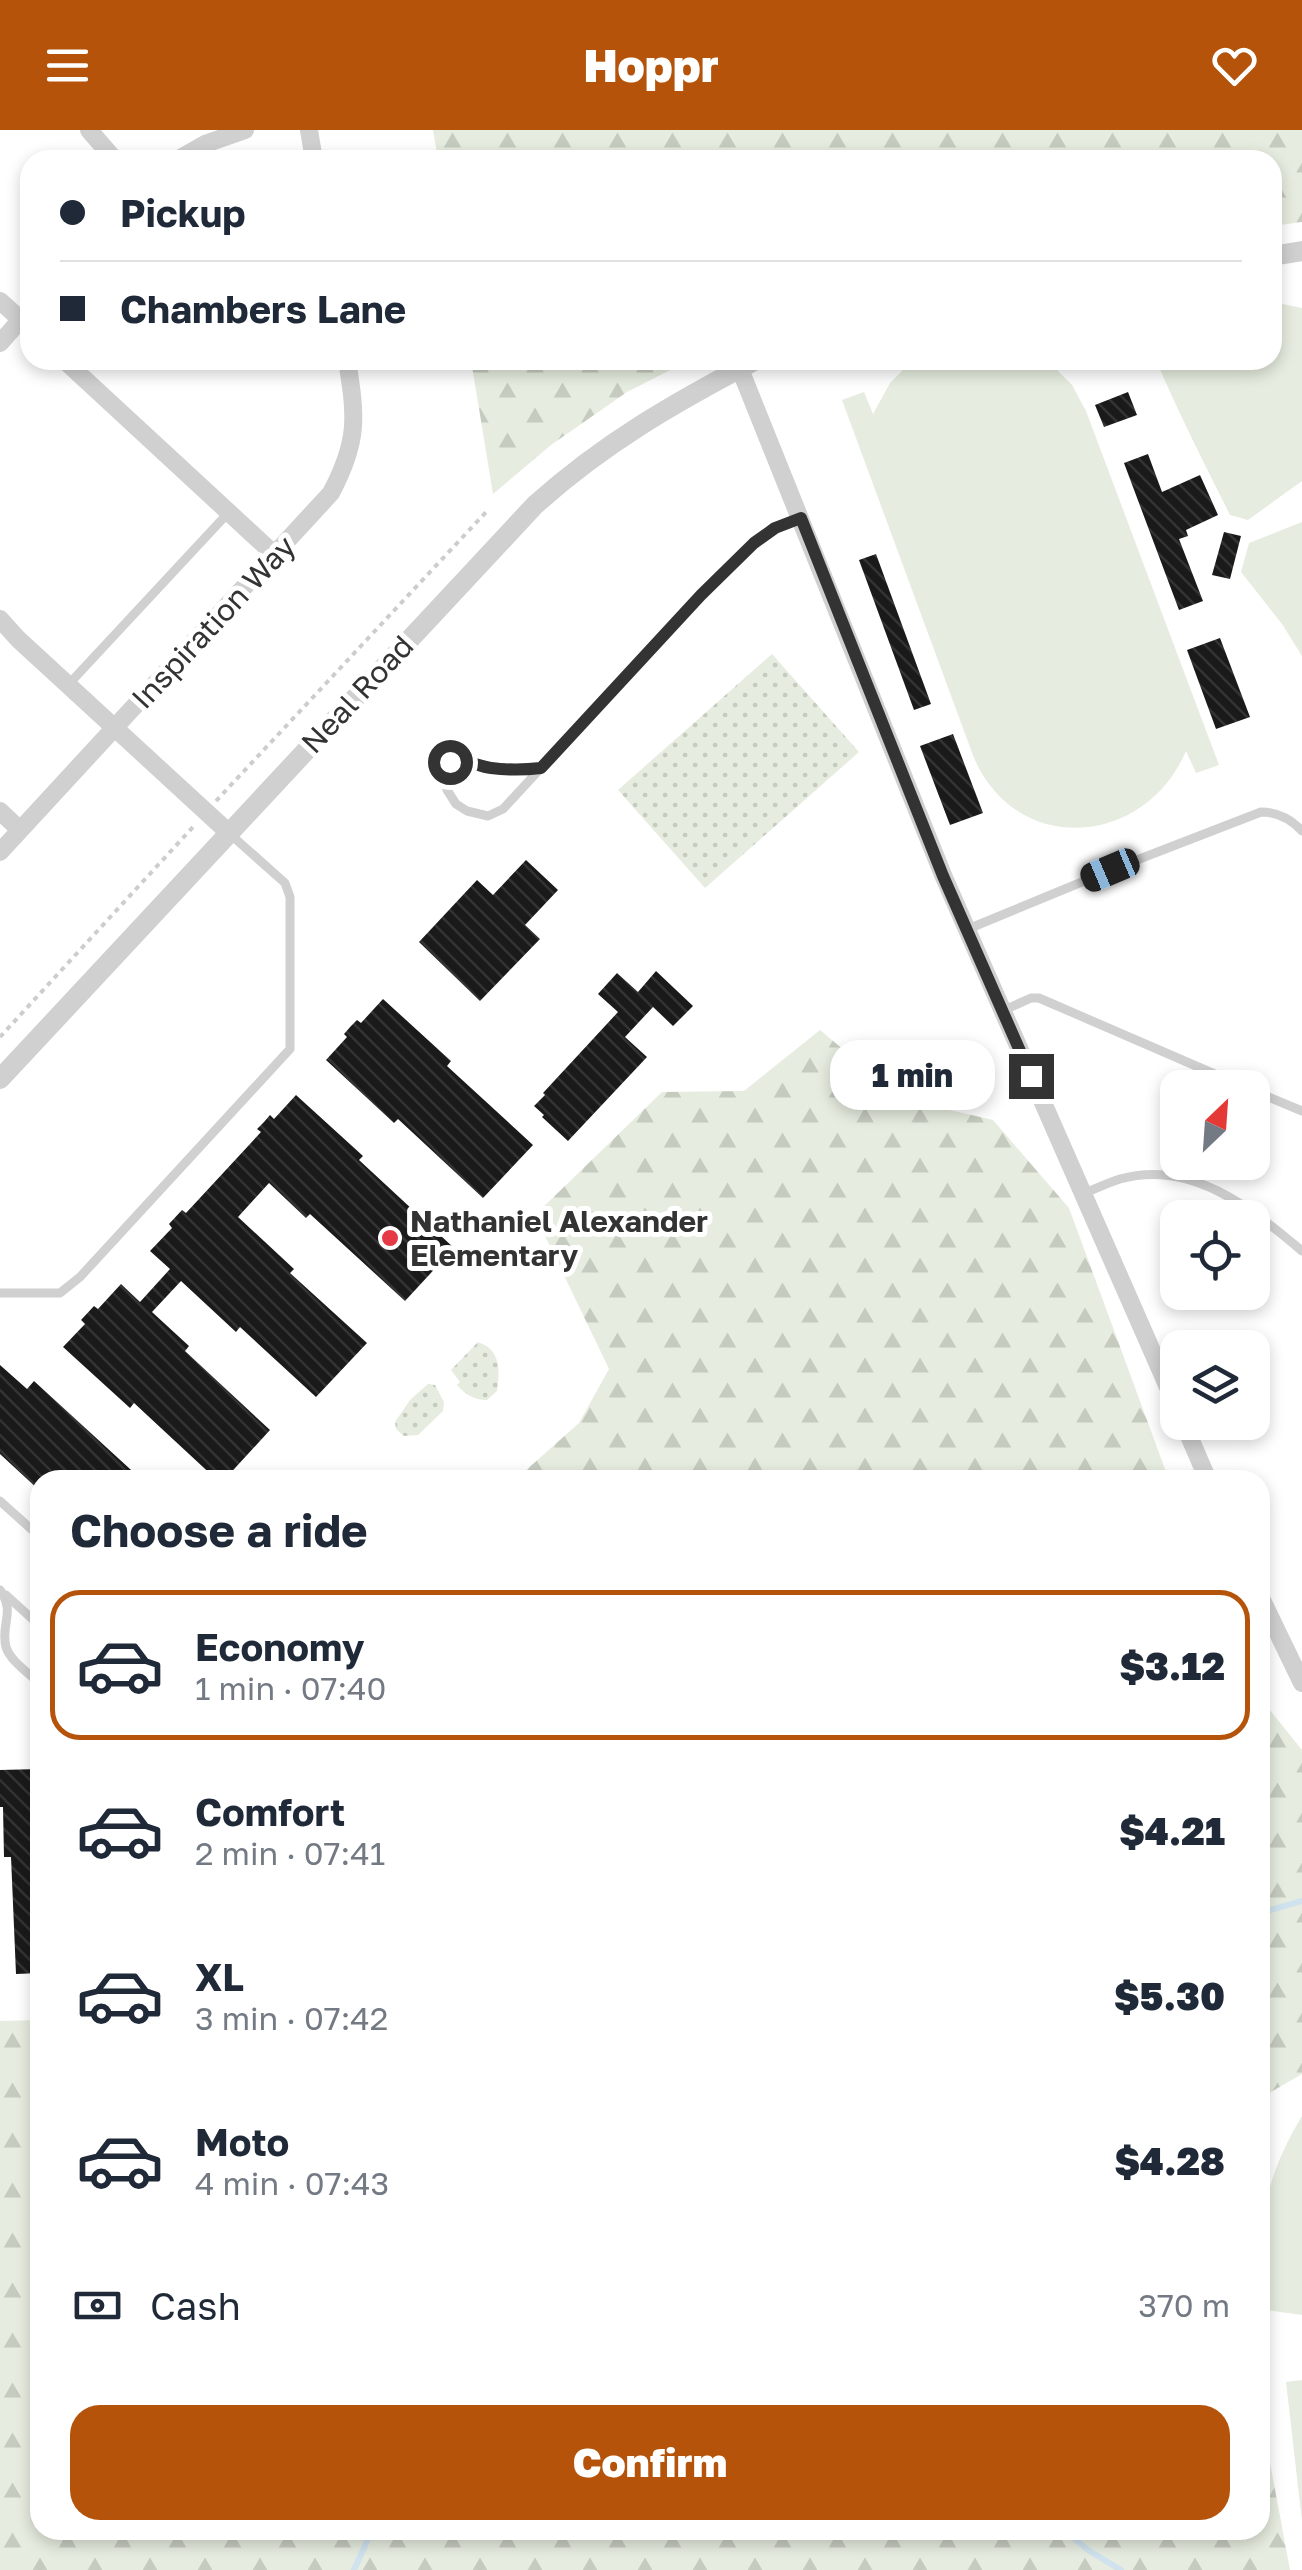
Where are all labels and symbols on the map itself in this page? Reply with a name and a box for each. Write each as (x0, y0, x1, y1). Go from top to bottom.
street label: Inspiration Way (124, 528, 302, 716)
street label: Neal Road (293, 628, 421, 760)
route start (428, 740, 473, 785)
car (1077, 844, 1143, 896)
callout: 1 min (831, 1041, 996, 1111)
route end (1009, 1054, 1054, 1099)
north arrow (1160, 1070, 1270, 1180)
place label: Nathaniel Alexander Elementary (410, 1203, 708, 1273)
marker: Nathaniel Alexander Elementary (379, 1227, 401, 1249)

